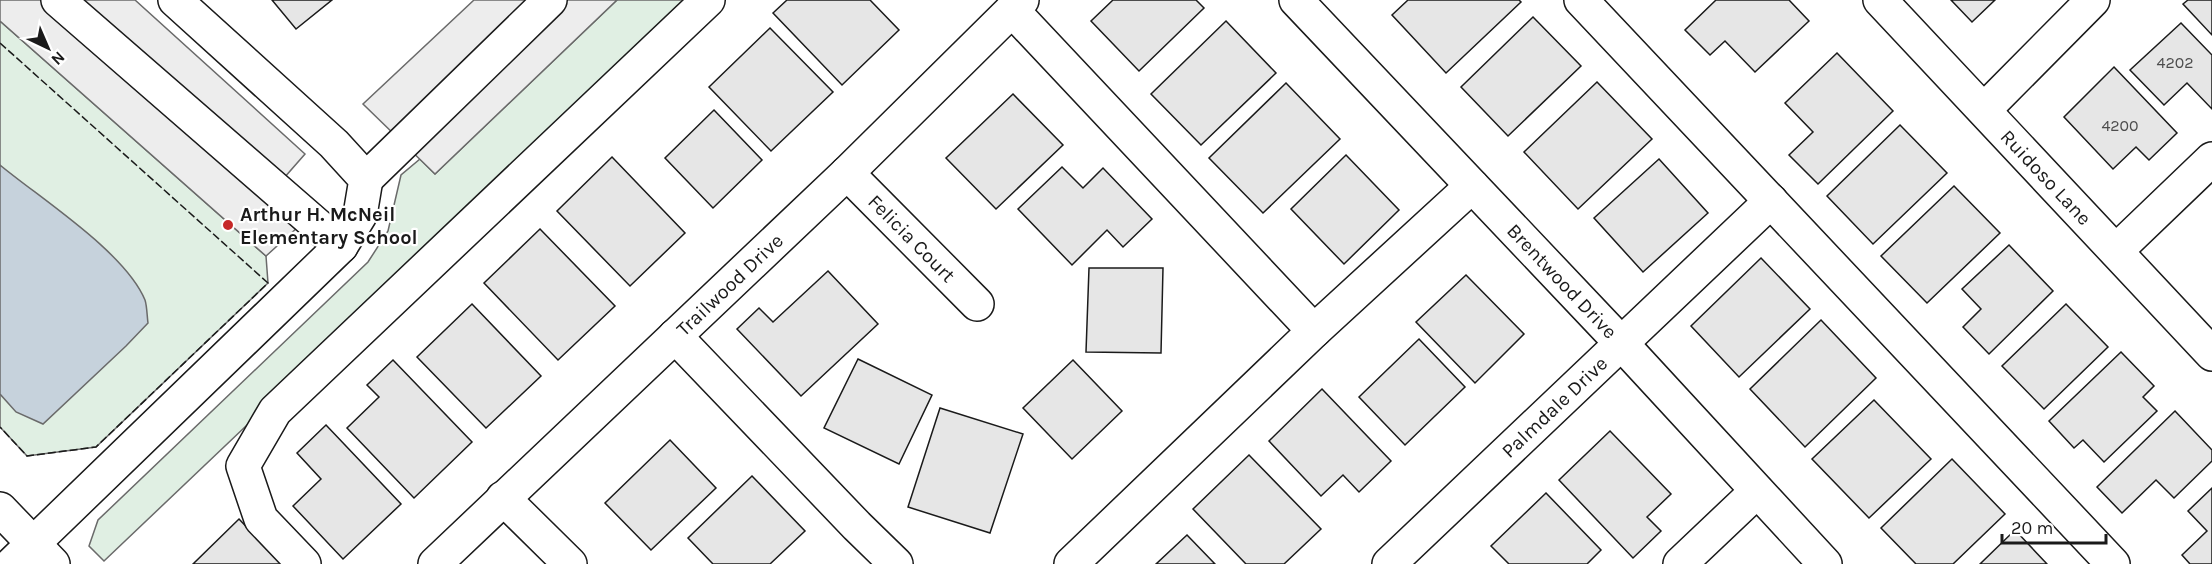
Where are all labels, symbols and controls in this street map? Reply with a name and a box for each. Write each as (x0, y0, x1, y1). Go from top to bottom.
north arrow (18, 18, 78, 78)
text: N (47, 48, 69, 69)
house number: 4202 (2157, 53, 2193, 72)
house number: 4200 (2101, 116, 2139, 135)
street label: Ruidoso Lane (1996, 125, 2096, 230)
street label: Felicia Court (864, 190, 960, 287)
place label: Arthur H. McNeil Elementary School (240, 203, 418, 249)
marker: Arthur H. McNeil Elementary School (221, 218, 235, 232)
street label: Brentwood Drive (1503, 219, 1622, 343)
street label: Trailwood Drive (671, 229, 788, 340)
street label: Palmdale Drive (1497, 352, 1612, 462)
scale bar (2002, 507, 2106, 545)
text: 20 m (2011, 517, 2053, 539)

